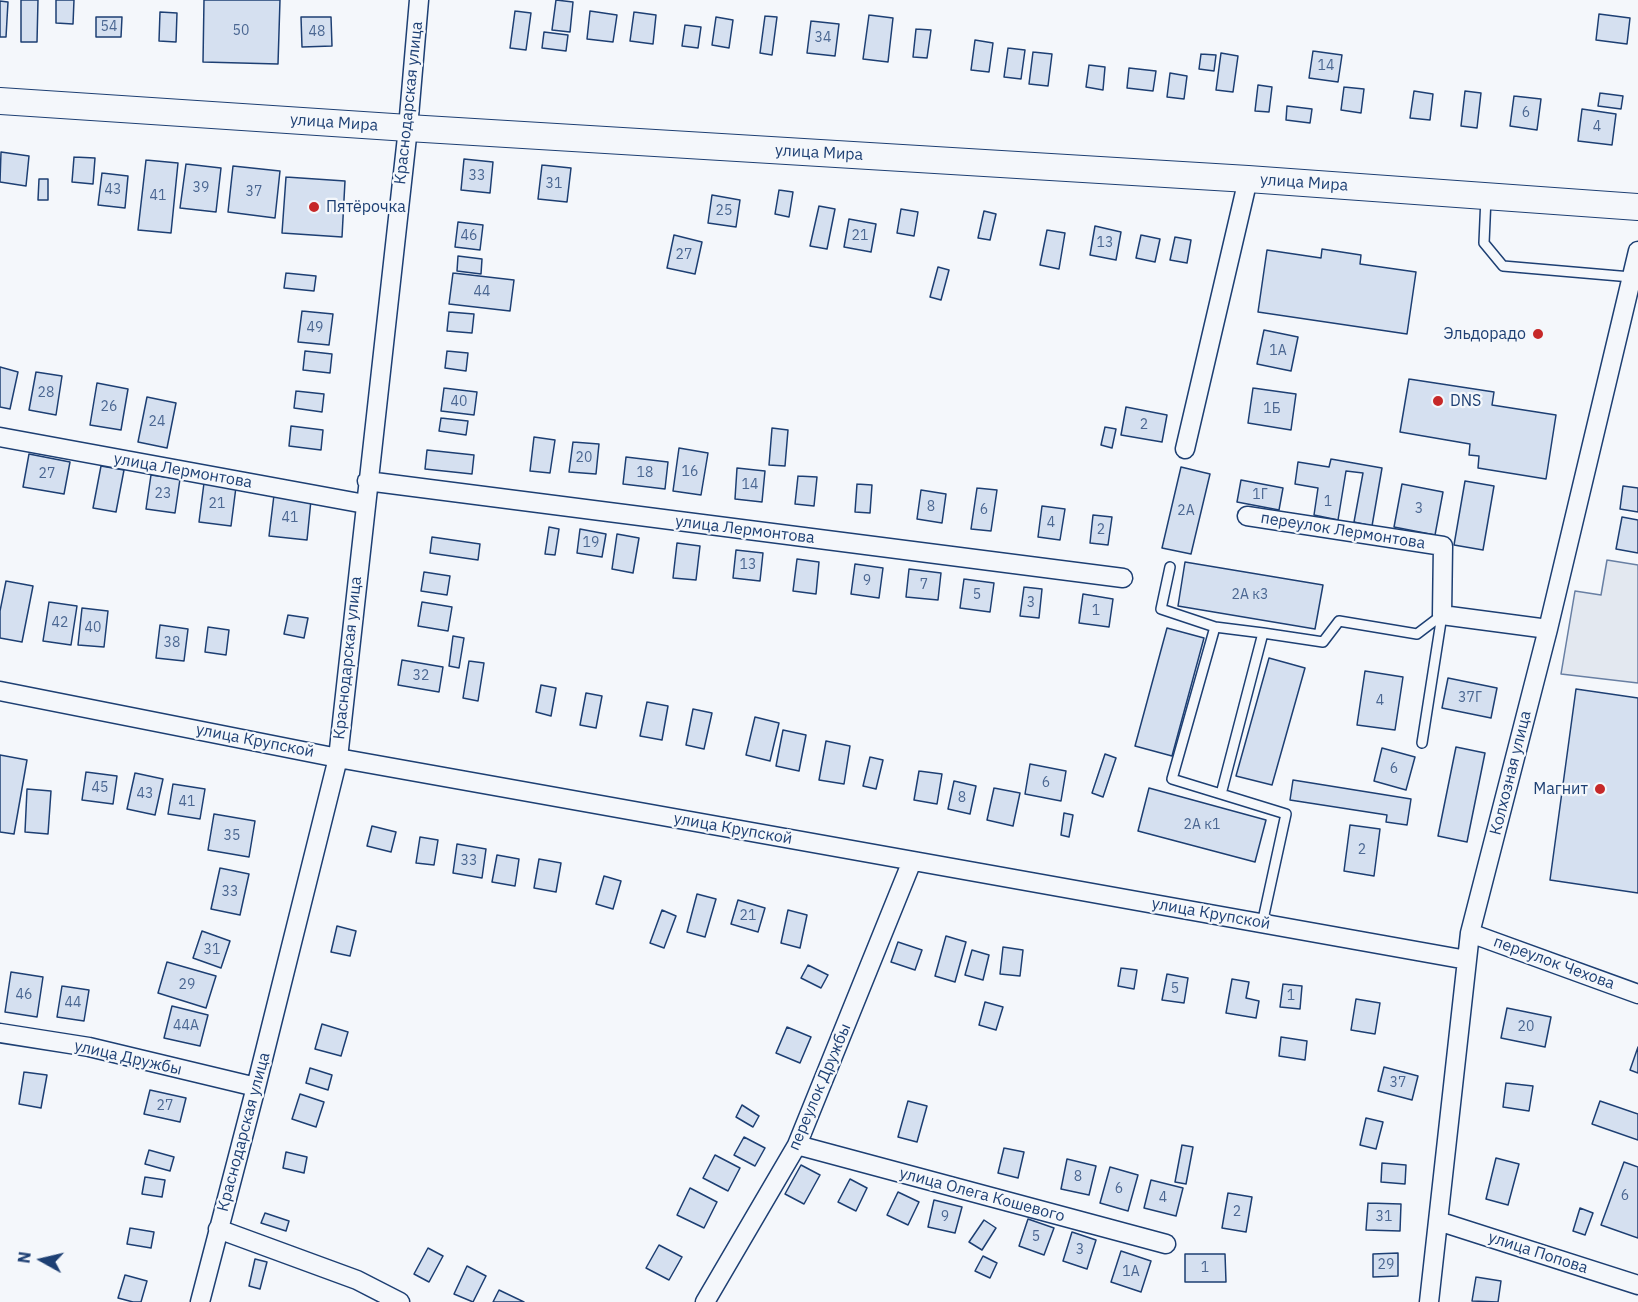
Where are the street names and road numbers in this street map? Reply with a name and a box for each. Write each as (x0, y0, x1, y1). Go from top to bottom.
street label: Краснодарская улица (391, 20, 427, 186)
street label: улица Мира (289, 110, 379, 136)
street label: улица Мира (774, 141, 864, 165)
street label: улица Мира (1259, 170, 1349, 196)
street label: улица Лермонтова (112, 449, 254, 493)
street label: переулок Лермонтова (1259, 508, 1427, 554)
street label: улица Лермонтова (674, 512, 816, 548)
street label: Краснодарская улица (330, 575, 366, 741)
street label: Колхозная улица (1486, 709, 1536, 837)
street label: улица Крупской (194, 720, 316, 762)
street label: улица Крупской (672, 809, 794, 849)
street label: улица Крупской (1150, 894, 1272, 934)
street label: переулок Чехова (1491, 932, 1617, 994)
street label: переулок Дружбы (785, 1021, 855, 1153)
street label: улица Дружбы (72, 1036, 184, 1080)
street label: Краснодарская улица (213, 1050, 275, 1214)
street label: улица Олега Кошевого (897, 1164, 1067, 1226)
street label: улица Попова (1486, 1228, 1590, 1278)

